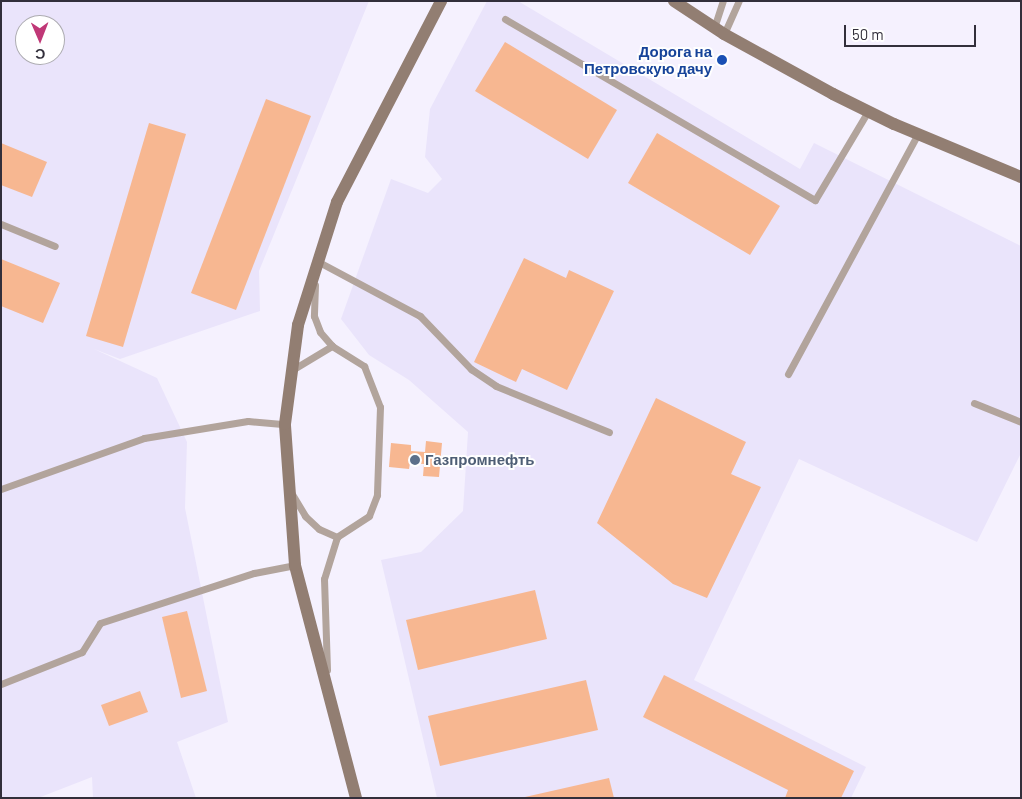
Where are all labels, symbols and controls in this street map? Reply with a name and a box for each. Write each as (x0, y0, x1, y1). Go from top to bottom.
north arrow (15, 15, 65, 65)
scale bar (847, 15, 980, 47)
text: 50 m (852, 25, 884, 43)
place label: Дорога на Петровскую дачу (584, 42, 712, 77)
text: С (35, 46, 45, 63)
marker: Дорога на Петровскую дачу (716, 54, 728, 66)
place label: Газпромнефть (425, 451, 534, 469)
marker: Газпромнефть (409, 454, 421, 466)

